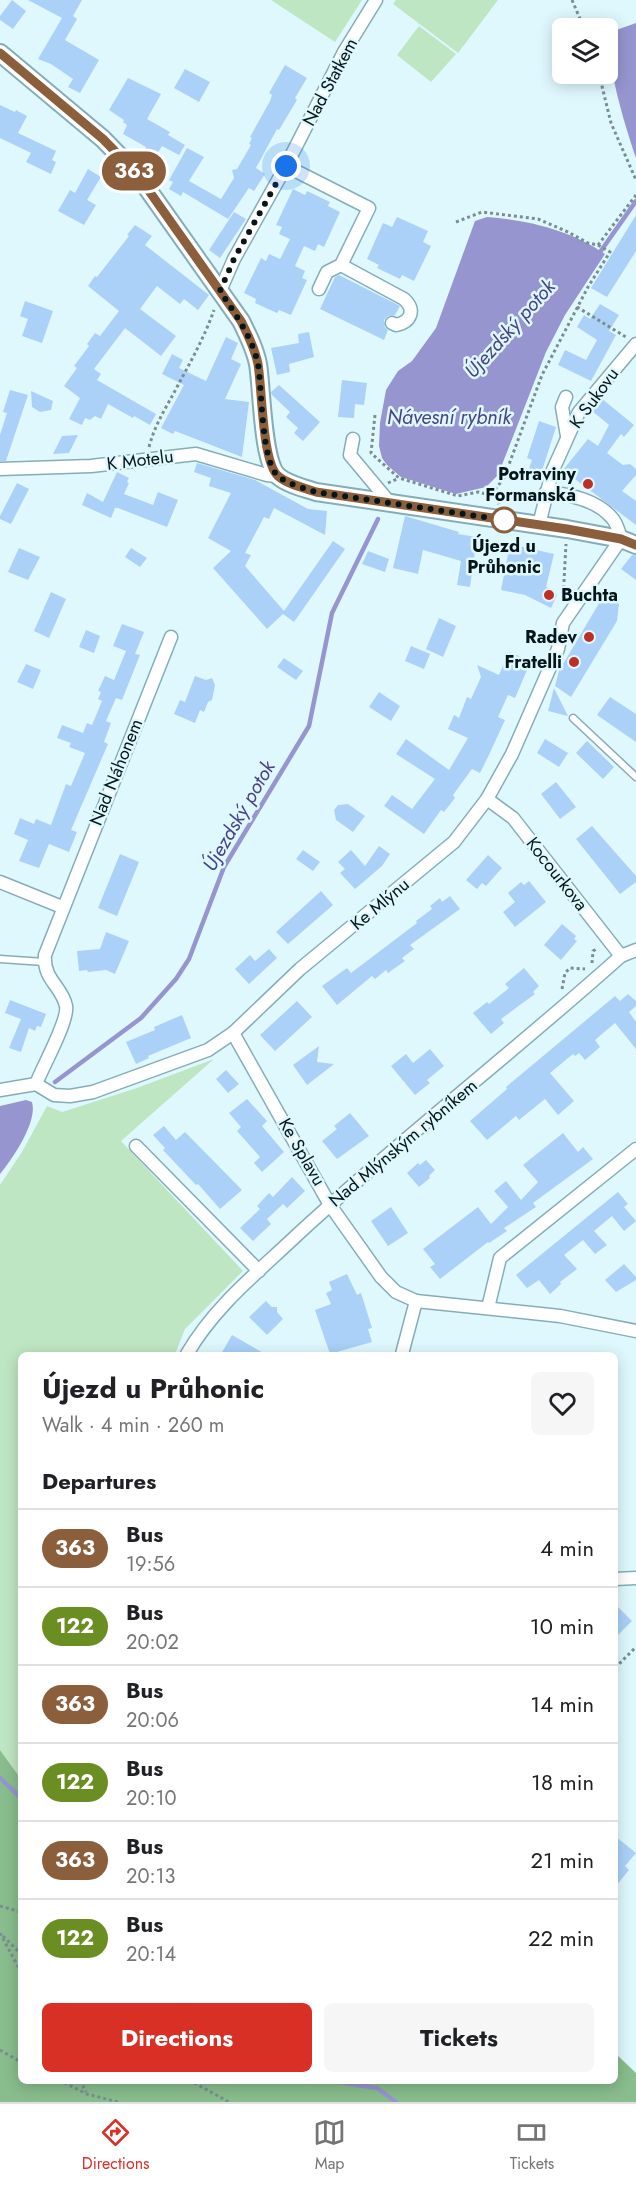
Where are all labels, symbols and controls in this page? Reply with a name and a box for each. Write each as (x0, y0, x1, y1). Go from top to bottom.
map controls (552, 18, 618, 84)
button: layers (552, 18, 618, 84)
street label: Nad Statkem (296, 33, 364, 131)
your location (271, 151, 301, 181)
line badge: 363 (100, 152, 168, 190)
text: 363 (114, 156, 154, 186)
water label: Újezdský potok (458, 272, 563, 385)
street label: K Sukovu (563, 362, 625, 434)
water label: Návesní rybník (387, 403, 512, 432)
street label: K Motelu (105, 443, 175, 477)
place label: Potraviny Formanská (485, 461, 577, 508)
marker: Potraviny Formanská (581, 477, 595, 491)
marker: Újezd u Průhonic (491, 507, 517, 533)
place label: Újezd u Průhonic (467, 533, 541, 580)
place label: Buchta (561, 582, 618, 608)
marker: Buchta (542, 588, 556, 602)
place label: Radev (525, 624, 578, 650)
marker: Radev (582, 630, 596, 644)
place label: Fratelli (505, 649, 562, 675)
marker: Fratelli (567, 655, 581, 669)
street label: Nad Náhonem (83, 715, 149, 829)
water label: Újezdský potok (196, 754, 283, 877)
street label: Kocourkova (520, 832, 594, 916)
street label: Ke Mlýnu (345, 872, 415, 936)
street label: Nad Mlýnským rybníkem (323, 1073, 483, 1213)
street label: Ke Splavu (272, 1113, 332, 1191)
text: Újezd u Průhonic (42, 1368, 264, 1409)
button: heart (531, 1372, 594, 1435)
text: Walk · 4 min · 260 m (42, 1411, 224, 1440)
text: Departures (42, 1465, 156, 1497)
text: Bus (126, 1518, 163, 1550)
text: 4 min (540, 1532, 594, 1564)
text: 363 (55, 1533, 95, 1563)
text: 19:56 (126, 1550, 175, 1579)
text: Bus (126, 1596, 163, 1628)
text: 10 min (530, 1610, 594, 1642)
text: 122 (56, 1611, 94, 1641)
text: 20:02 (126, 1628, 179, 1657)
text: Bus (126, 1674, 163, 1706)
text: 14 min (530, 1688, 594, 1720)
text: 363 (55, 1689, 95, 1719)
text: 20:06 (126, 1706, 179, 1735)
text: Bus (126, 1752, 163, 1784)
text: 18 min (531, 1766, 594, 1798)
text: 122 (56, 1767, 94, 1797)
text: 20:10 (126, 1784, 176, 1813)
text: Bus (126, 1830, 163, 1862)
text: 21 min (531, 1844, 594, 1876)
text: 363 (55, 1845, 95, 1875)
text: 20:13 (126, 1862, 175, 1891)
text: Bus (126, 1908, 163, 1940)
text: 22 min (528, 1922, 594, 1954)
text: 122 (56, 1923, 94, 1953)
text: 20:14 (126, 1940, 176, 1969)
button: Directions (42, 2003, 312, 2072)
button: Tickets (324, 2003, 594, 2072)
tab: Directions (82, 2116, 150, 2175)
tab: Map (313, 2116, 346, 2175)
tab: Tickets (510, 2116, 554, 2175)

